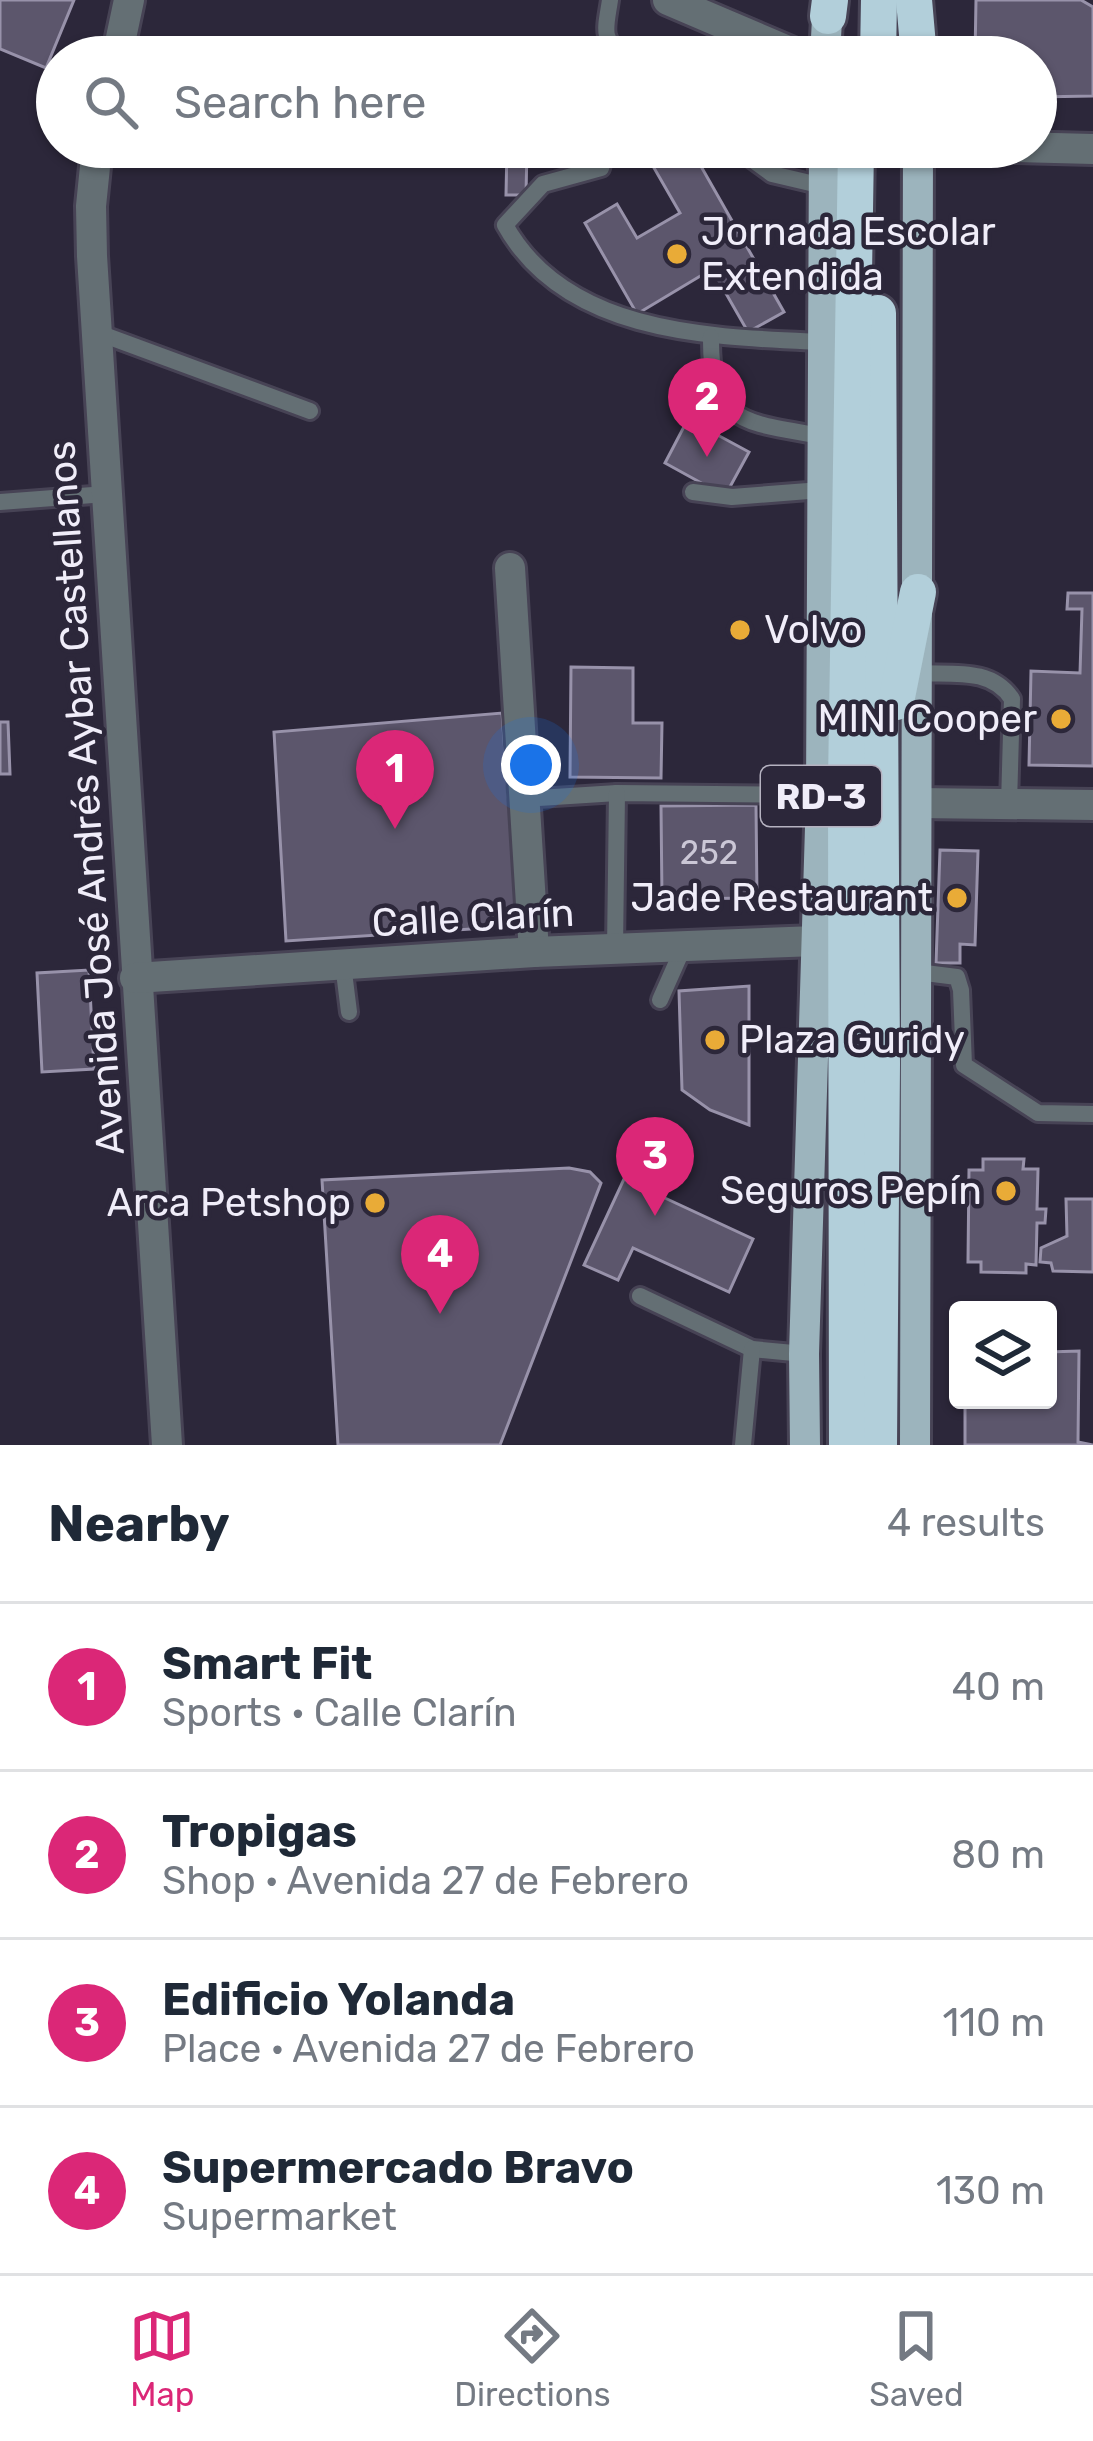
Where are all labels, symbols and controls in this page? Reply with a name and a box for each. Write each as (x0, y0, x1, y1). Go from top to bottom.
search box (36, 36, 1057, 168)
icon: search (78, 69, 144, 135)
text: Search here (174, 76, 426, 129)
place label: Jornada Escolar Extendida (701, 209, 996, 300)
marker: Jornada Escolar Extendida (664, 241, 690, 267)
pin: 2 (668, 358, 746, 457)
street label: Avenida José Andrés Aybar Castellanos (38, 440, 134, 1156)
place label: Volvo (764, 607, 863, 653)
marker: Volvo (727, 617, 753, 643)
place label: MINI Cooper (817, 696, 1037, 742)
marker: MINI Cooper (1048, 706, 1074, 732)
pin: 1 (356, 730, 434, 829)
your location (501, 735, 561, 795)
road number: RD-3 (761, 766, 881, 826)
house number: 252 (680, 833, 738, 872)
place label: Jade Restaurant (630, 875, 933, 921)
marker: Jade Restaurant (944, 885, 970, 911)
street label: Calle Clarín (371, 890, 575, 946)
place label: Plaza Guridy (739, 1017, 965, 1063)
marker: Plaza Guridy (702, 1027, 728, 1053)
pin: 3 (616, 1117, 694, 1216)
place label: Seguros Pepín (720, 1168, 982, 1214)
marker: Seguros Pepín (993, 1178, 1019, 1204)
place label: Arca Petshop (107, 1180, 351, 1226)
marker: Arca Petshop (362, 1190, 388, 1216)
pin: 4 (401, 1215, 479, 1314)
map controls (949, 1301, 1057, 1409)
button: layers (949, 1301, 1057, 1409)
text: Nearby (48, 1493, 230, 1554)
text: 4 results (887, 1500, 1045, 1546)
text: Smart Fit (162, 1637, 372, 1690)
text: 1 (77, 1664, 97, 1710)
text: 40 m (952, 1664, 1045, 1710)
text: Sports · Calle Clarín (162, 1690, 517, 1736)
text: Tropigas (162, 1805, 357, 1858)
text: 2 (74, 1832, 100, 1878)
text: 80 m (951, 1832, 1045, 1878)
text: Shop · Avenida 27 de Febrero (162, 1858, 689, 1904)
text: Edificio Yolanda (162, 1973, 515, 2026)
text: 3 (74, 2000, 100, 2046)
text: 110 m (943, 2000, 1045, 2046)
text: Place · Avenida 27 de Febrero (162, 2026, 695, 2072)
text: Supermercado Bravo (162, 2141, 634, 2194)
text: 4 (74, 2168, 100, 2214)
text: 130 m (936, 2168, 1045, 2214)
text: Supermarket (162, 2194, 397, 2240)
tab: Map (129, 2303, 195, 2414)
tab: Directions (454, 2303, 611, 2414)
tab: Saved (869, 2303, 964, 2414)

